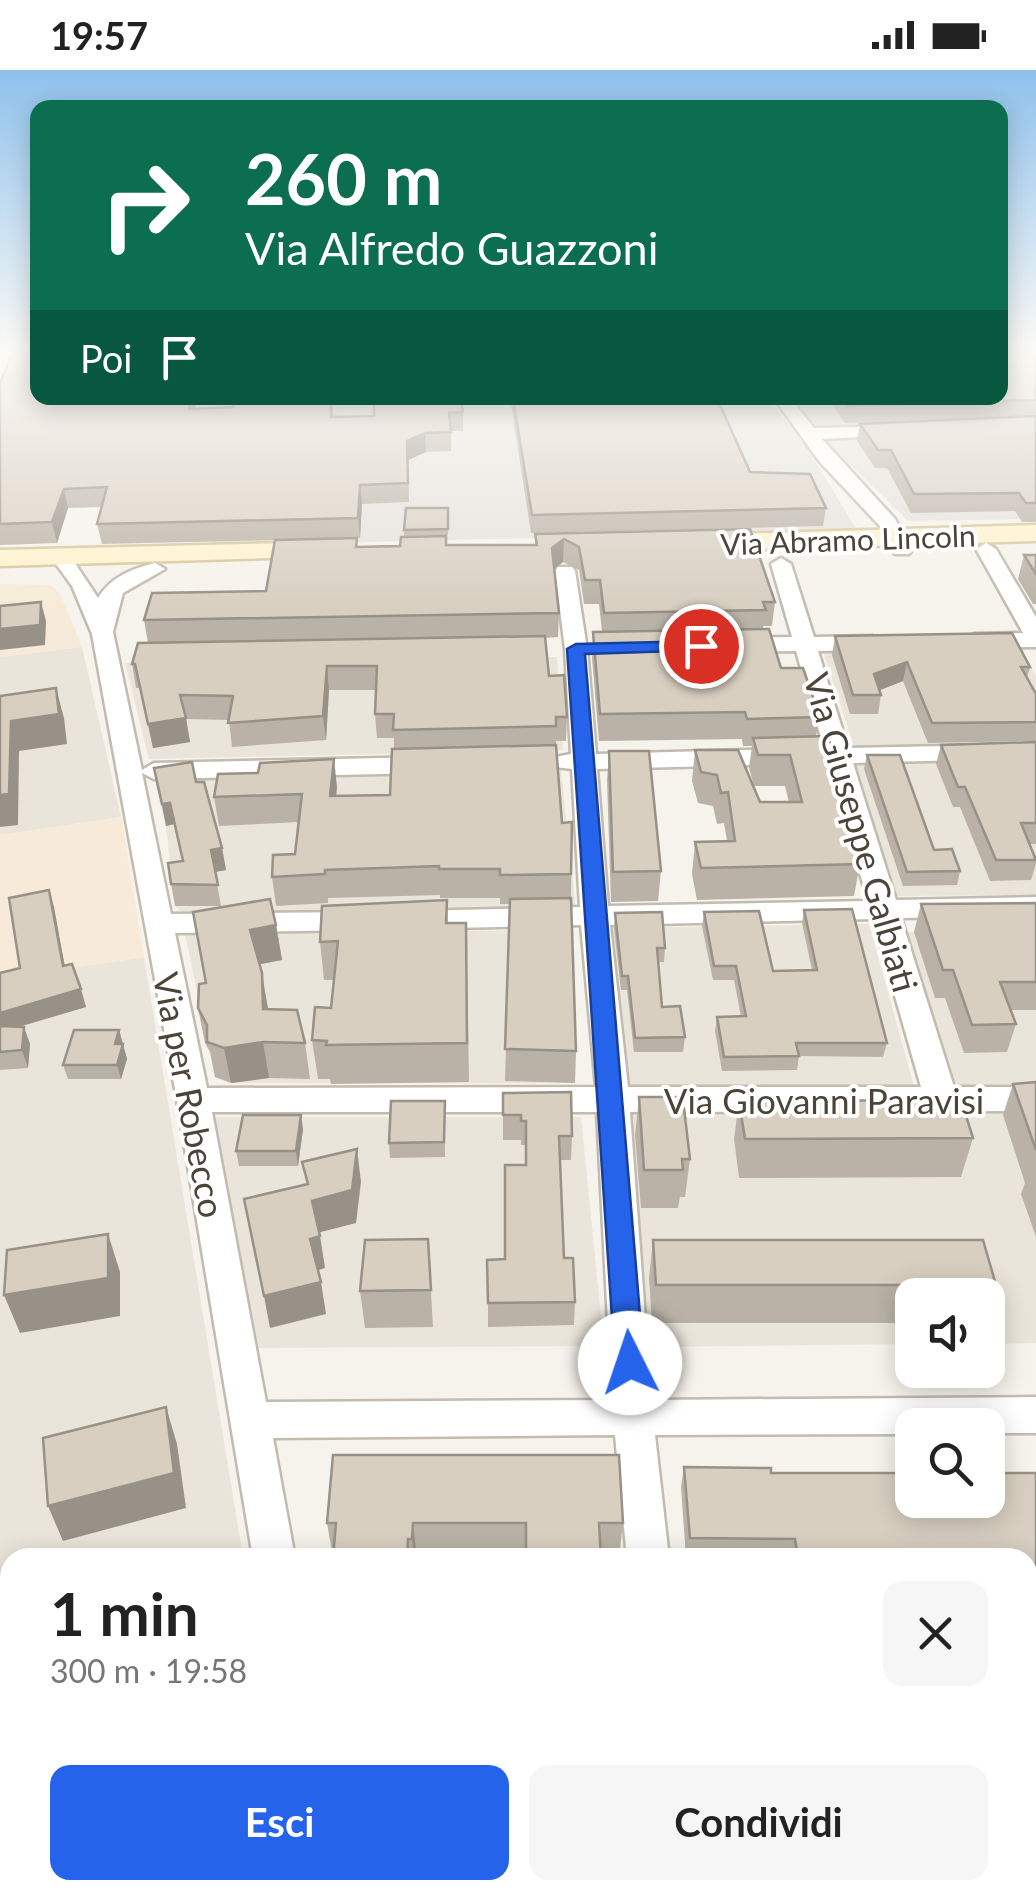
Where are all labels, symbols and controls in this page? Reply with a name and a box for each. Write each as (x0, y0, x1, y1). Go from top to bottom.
text: 19:57 (50, 12, 148, 58)
text: 260 m (245, 136, 442, 220)
icon: right (80, 140, 210, 270)
text: Via Alfredo Guazzoni (245, 221, 658, 275)
icon: arrive (152, 330, 207, 385)
text: Poi (80, 335, 132, 381)
street label: Via Abramo Lincoln (720, 517, 976, 561)
pin (659, 604, 744, 689)
icon: arrive (674, 619, 729, 674)
street label: Via Giuseppe Galbiati (796, 668, 928, 996)
street label: Via per Robecco (146, 969, 234, 1221)
street label: Via Giovanni Paravisi (664, 1079, 984, 1121)
map controls (895, 1278, 1005, 1518)
button: sound (895, 1278, 1005, 1388)
position arrow (578, 1311, 682, 1415)
button: search (895, 1408, 1005, 1518)
text: 1 min (50, 1577, 199, 1649)
button: close (883, 1581, 988, 1686)
text: 300 m · 19:58 (50, 1651, 247, 1690)
button: Esci (50, 1765, 509, 1880)
button: Condividi (529, 1765, 988, 1880)

